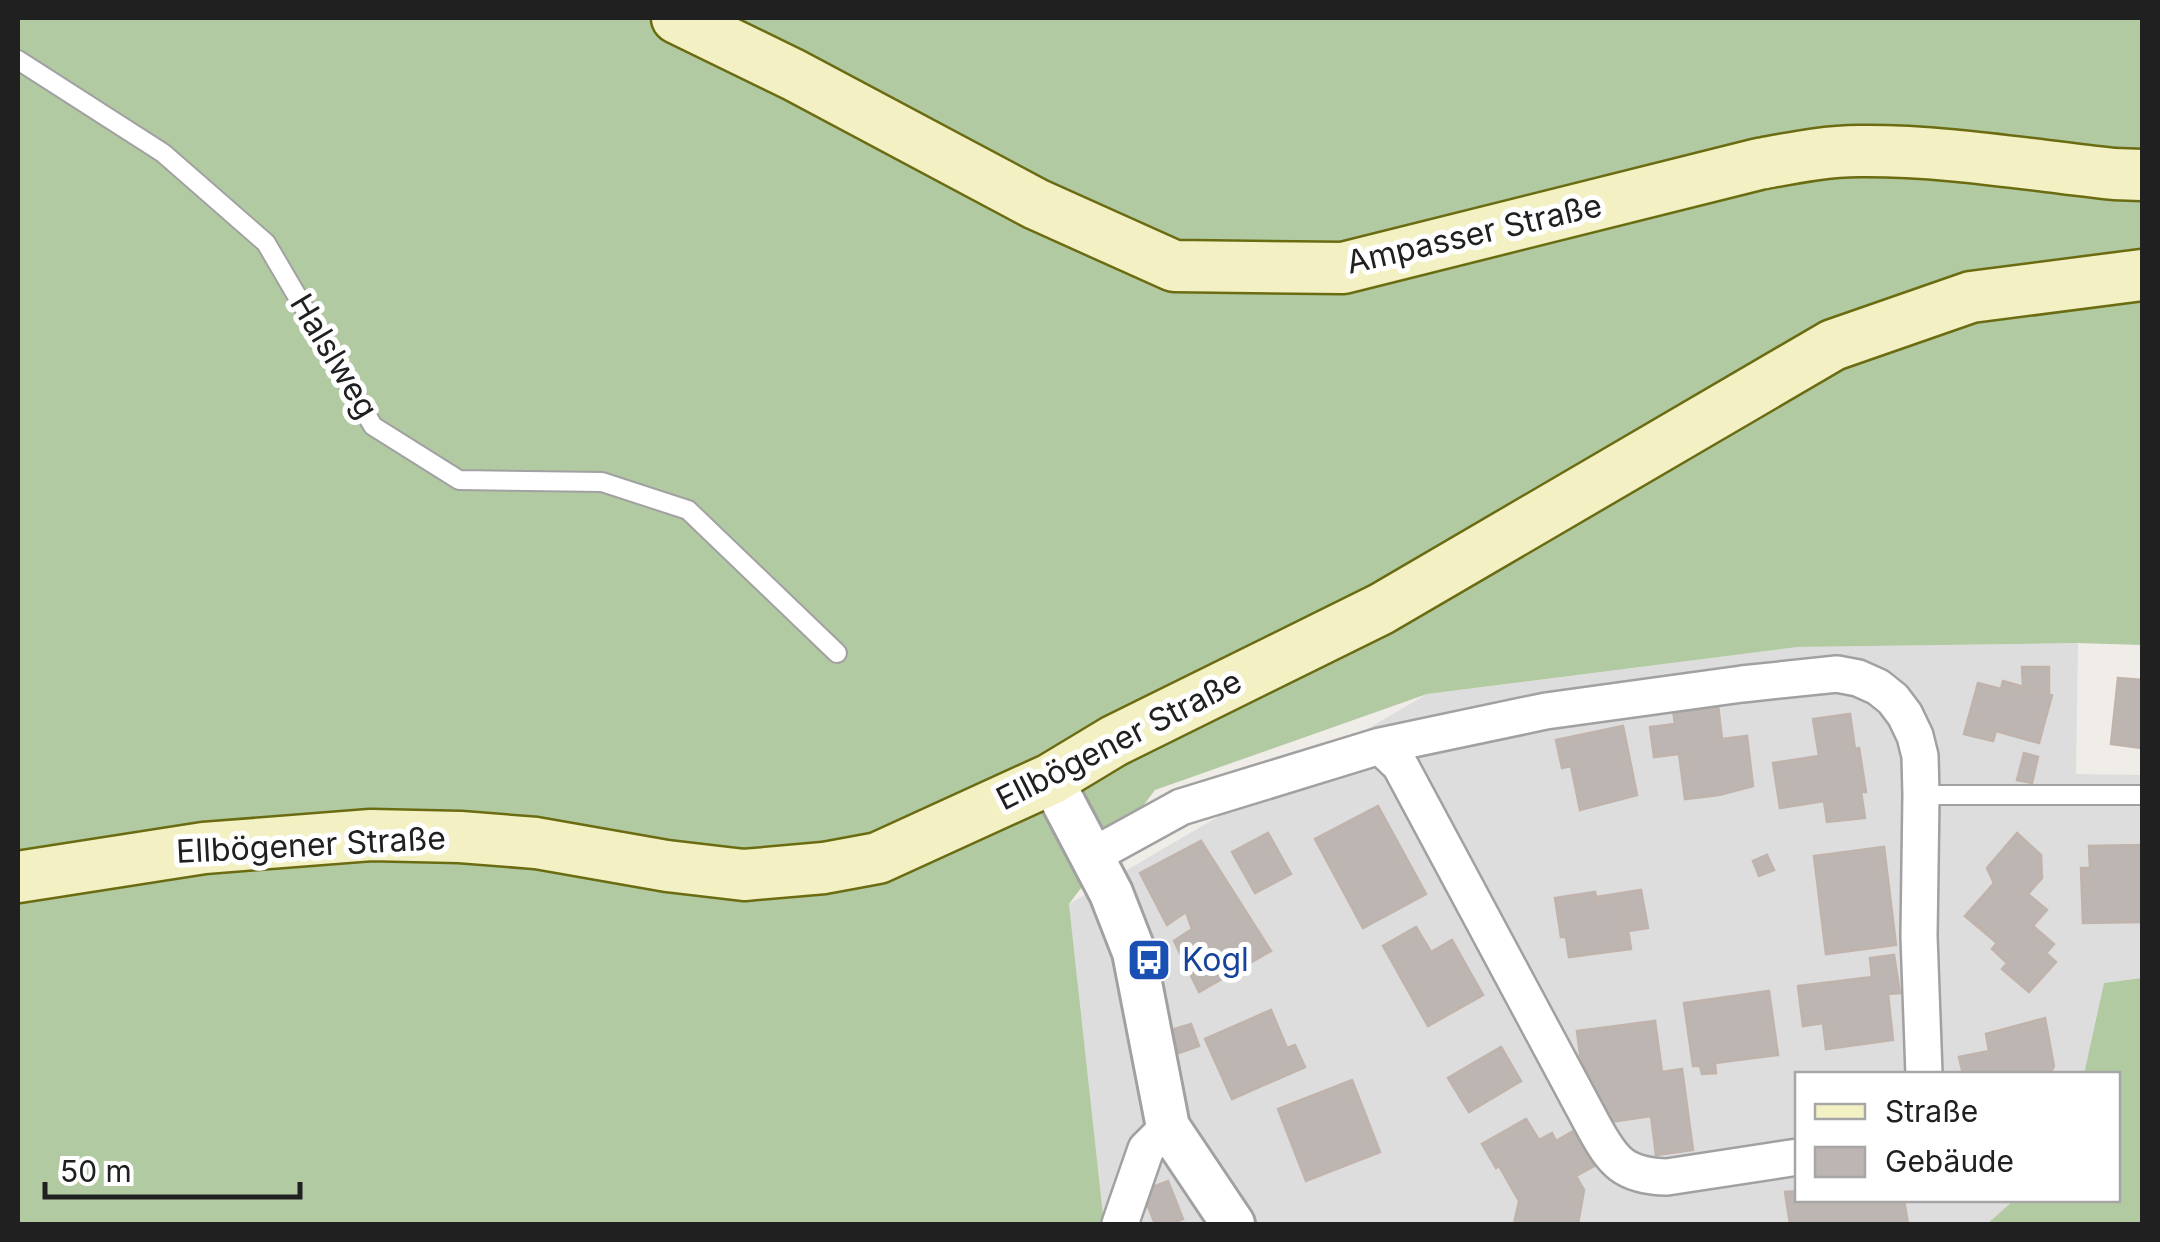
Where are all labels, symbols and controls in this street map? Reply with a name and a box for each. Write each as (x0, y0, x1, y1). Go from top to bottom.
street label: Ampasser Straße (1342, 185, 1605, 282)
street label: Halslweg (282, 287, 387, 425)
street label: Ellbögener Straße (990, 661, 1248, 818)
street label: Ellbögener Straße (175, 818, 447, 871)
bus stop icon: Kogl (1126, 937, 1172, 983)
place label: Kogl (1182, 940, 1249, 979)
legend (1795, 1072, 2120, 1202)
text: Straße (1885, 1093, 1978, 1129)
scale bar (45, 1137, 300, 1199)
text: Gebäude (1885, 1143, 2014, 1179)
text: 50 m (60, 1153, 132, 1189)

